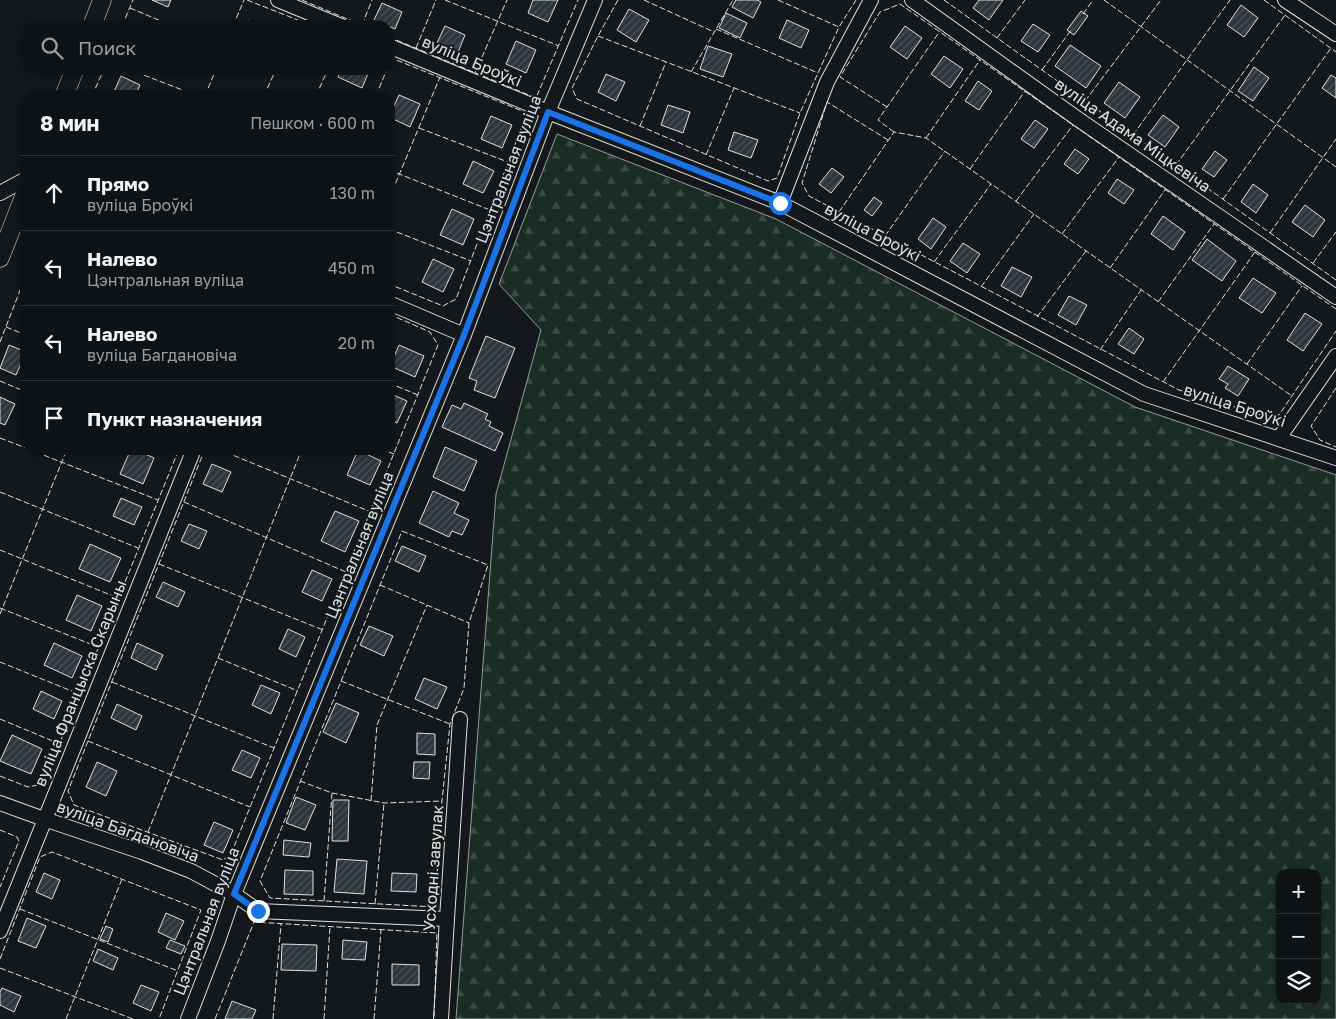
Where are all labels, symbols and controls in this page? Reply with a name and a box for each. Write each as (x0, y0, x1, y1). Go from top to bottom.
search box (20, 20, 395, 75)
street label: вуліца Броўкі (419, 31, 525, 91)
icon: search (38, 34, 66, 62)
text: Поиск (78, 36, 137, 59)
street label: вуліца Адама Міцкевіча (1051, 73, 1215, 197)
street label: Цэнтральная вуліца (471, 92, 545, 246)
text: 8 мин (40, 110, 99, 136)
text: Пешком · 600 m (250, 113, 375, 133)
text: Прямо (87, 172, 149, 195)
icon: ahead (40, 179, 68, 207)
text: 130 m (330, 183, 375, 203)
route start (769, 192, 792, 215)
text: вуліца Броўкі (87, 195, 193, 215)
street label: вуліца Броўкі (821, 198, 925, 266)
text: Налево (87, 247, 157, 270)
icon: left (40, 254, 68, 282)
text: 450 m (328, 258, 375, 278)
text: Цэнтральная вуліца (87, 270, 244, 290)
text: Налево (87, 322, 157, 345)
icon: left (40, 329, 68, 357)
text: 20 m (338, 333, 375, 353)
text: вуліца Багдановіча (87, 345, 237, 365)
street label: вуліца Броўкі (1181, 379, 1289, 431)
icon: arrive (40, 404, 68, 432)
text: Пункт назначения (87, 407, 262, 430)
street label: Цэнтральная вуліца (320, 468, 398, 622)
street label: вуліца Францыска Скарыны (29, 577, 131, 789)
street label: вуліца Багдановіча (54, 796, 202, 866)
street label: Усходні завулак (419, 804, 447, 932)
street label: Цэнтральная вуліца (169, 844, 243, 998)
map controls (1276, 869, 1321, 1004)
button: + (1276, 869, 1321, 914)
route end (247, 900, 270, 923)
button: − (1276, 914, 1321, 959)
button: layers (1276, 959, 1321, 1004)

